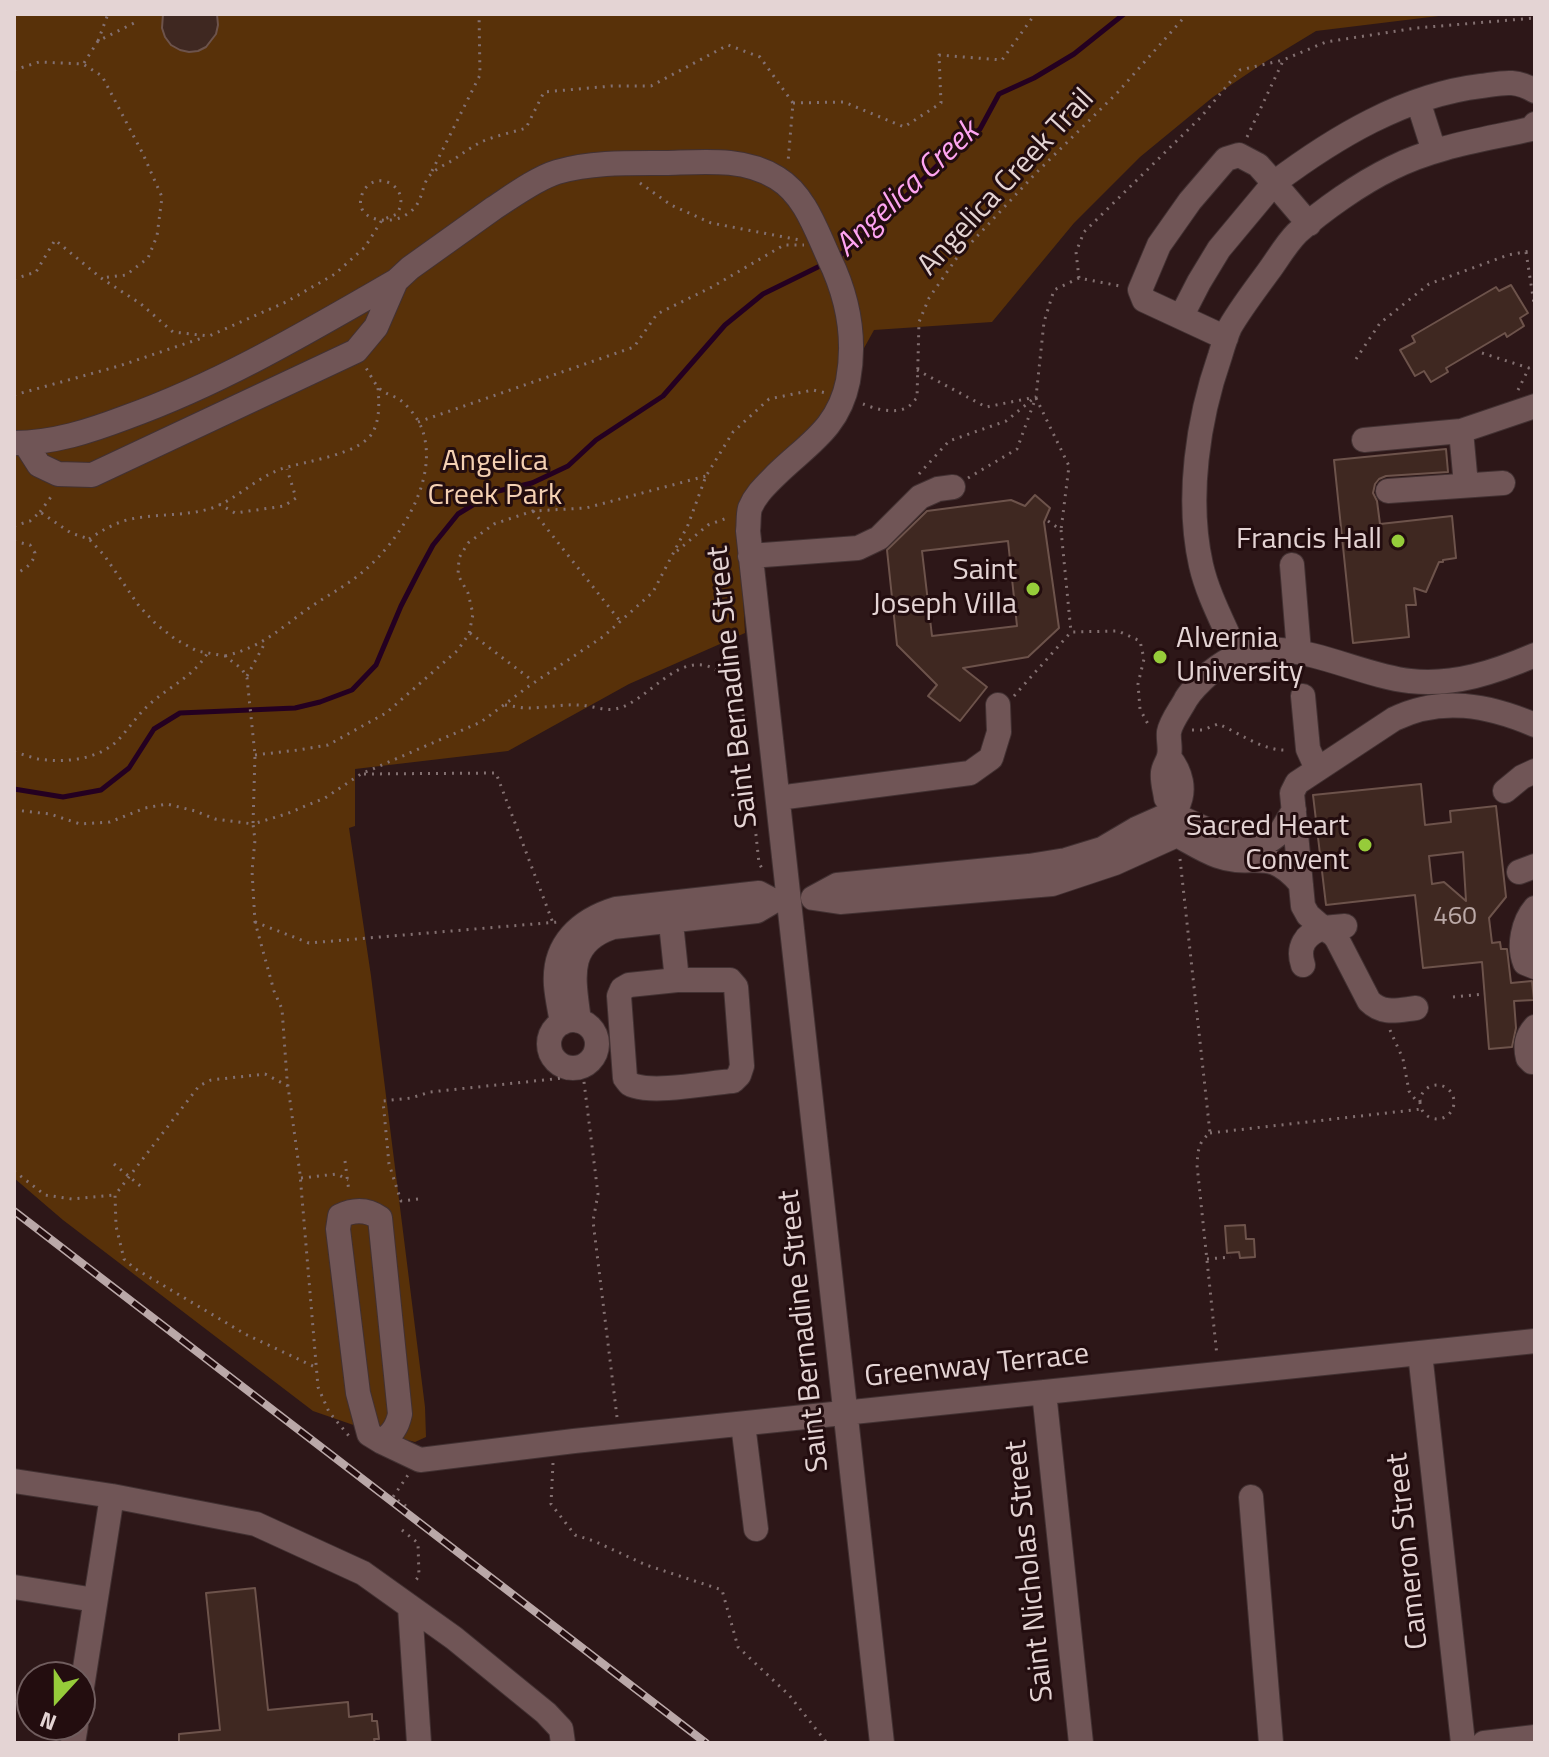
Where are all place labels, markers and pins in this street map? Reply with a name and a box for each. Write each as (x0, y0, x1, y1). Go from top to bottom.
place label: Francis Hall (1236, 523, 1382, 559)
marker: Francis Hall (1389, 532, 1407, 550)
place label: Saint Joseph Villa (872, 554, 1017, 624)
marker: Saint Joseph Villa (1024, 580, 1042, 598)
place label: Alvernia University (1176, 622, 1303, 692)
marker: Alvernia University (1151, 648, 1169, 666)
place label: Sacred Heart Convent (1186, 810, 1349, 880)
marker: Sacred Heart Convent (1356, 836, 1374, 854)

